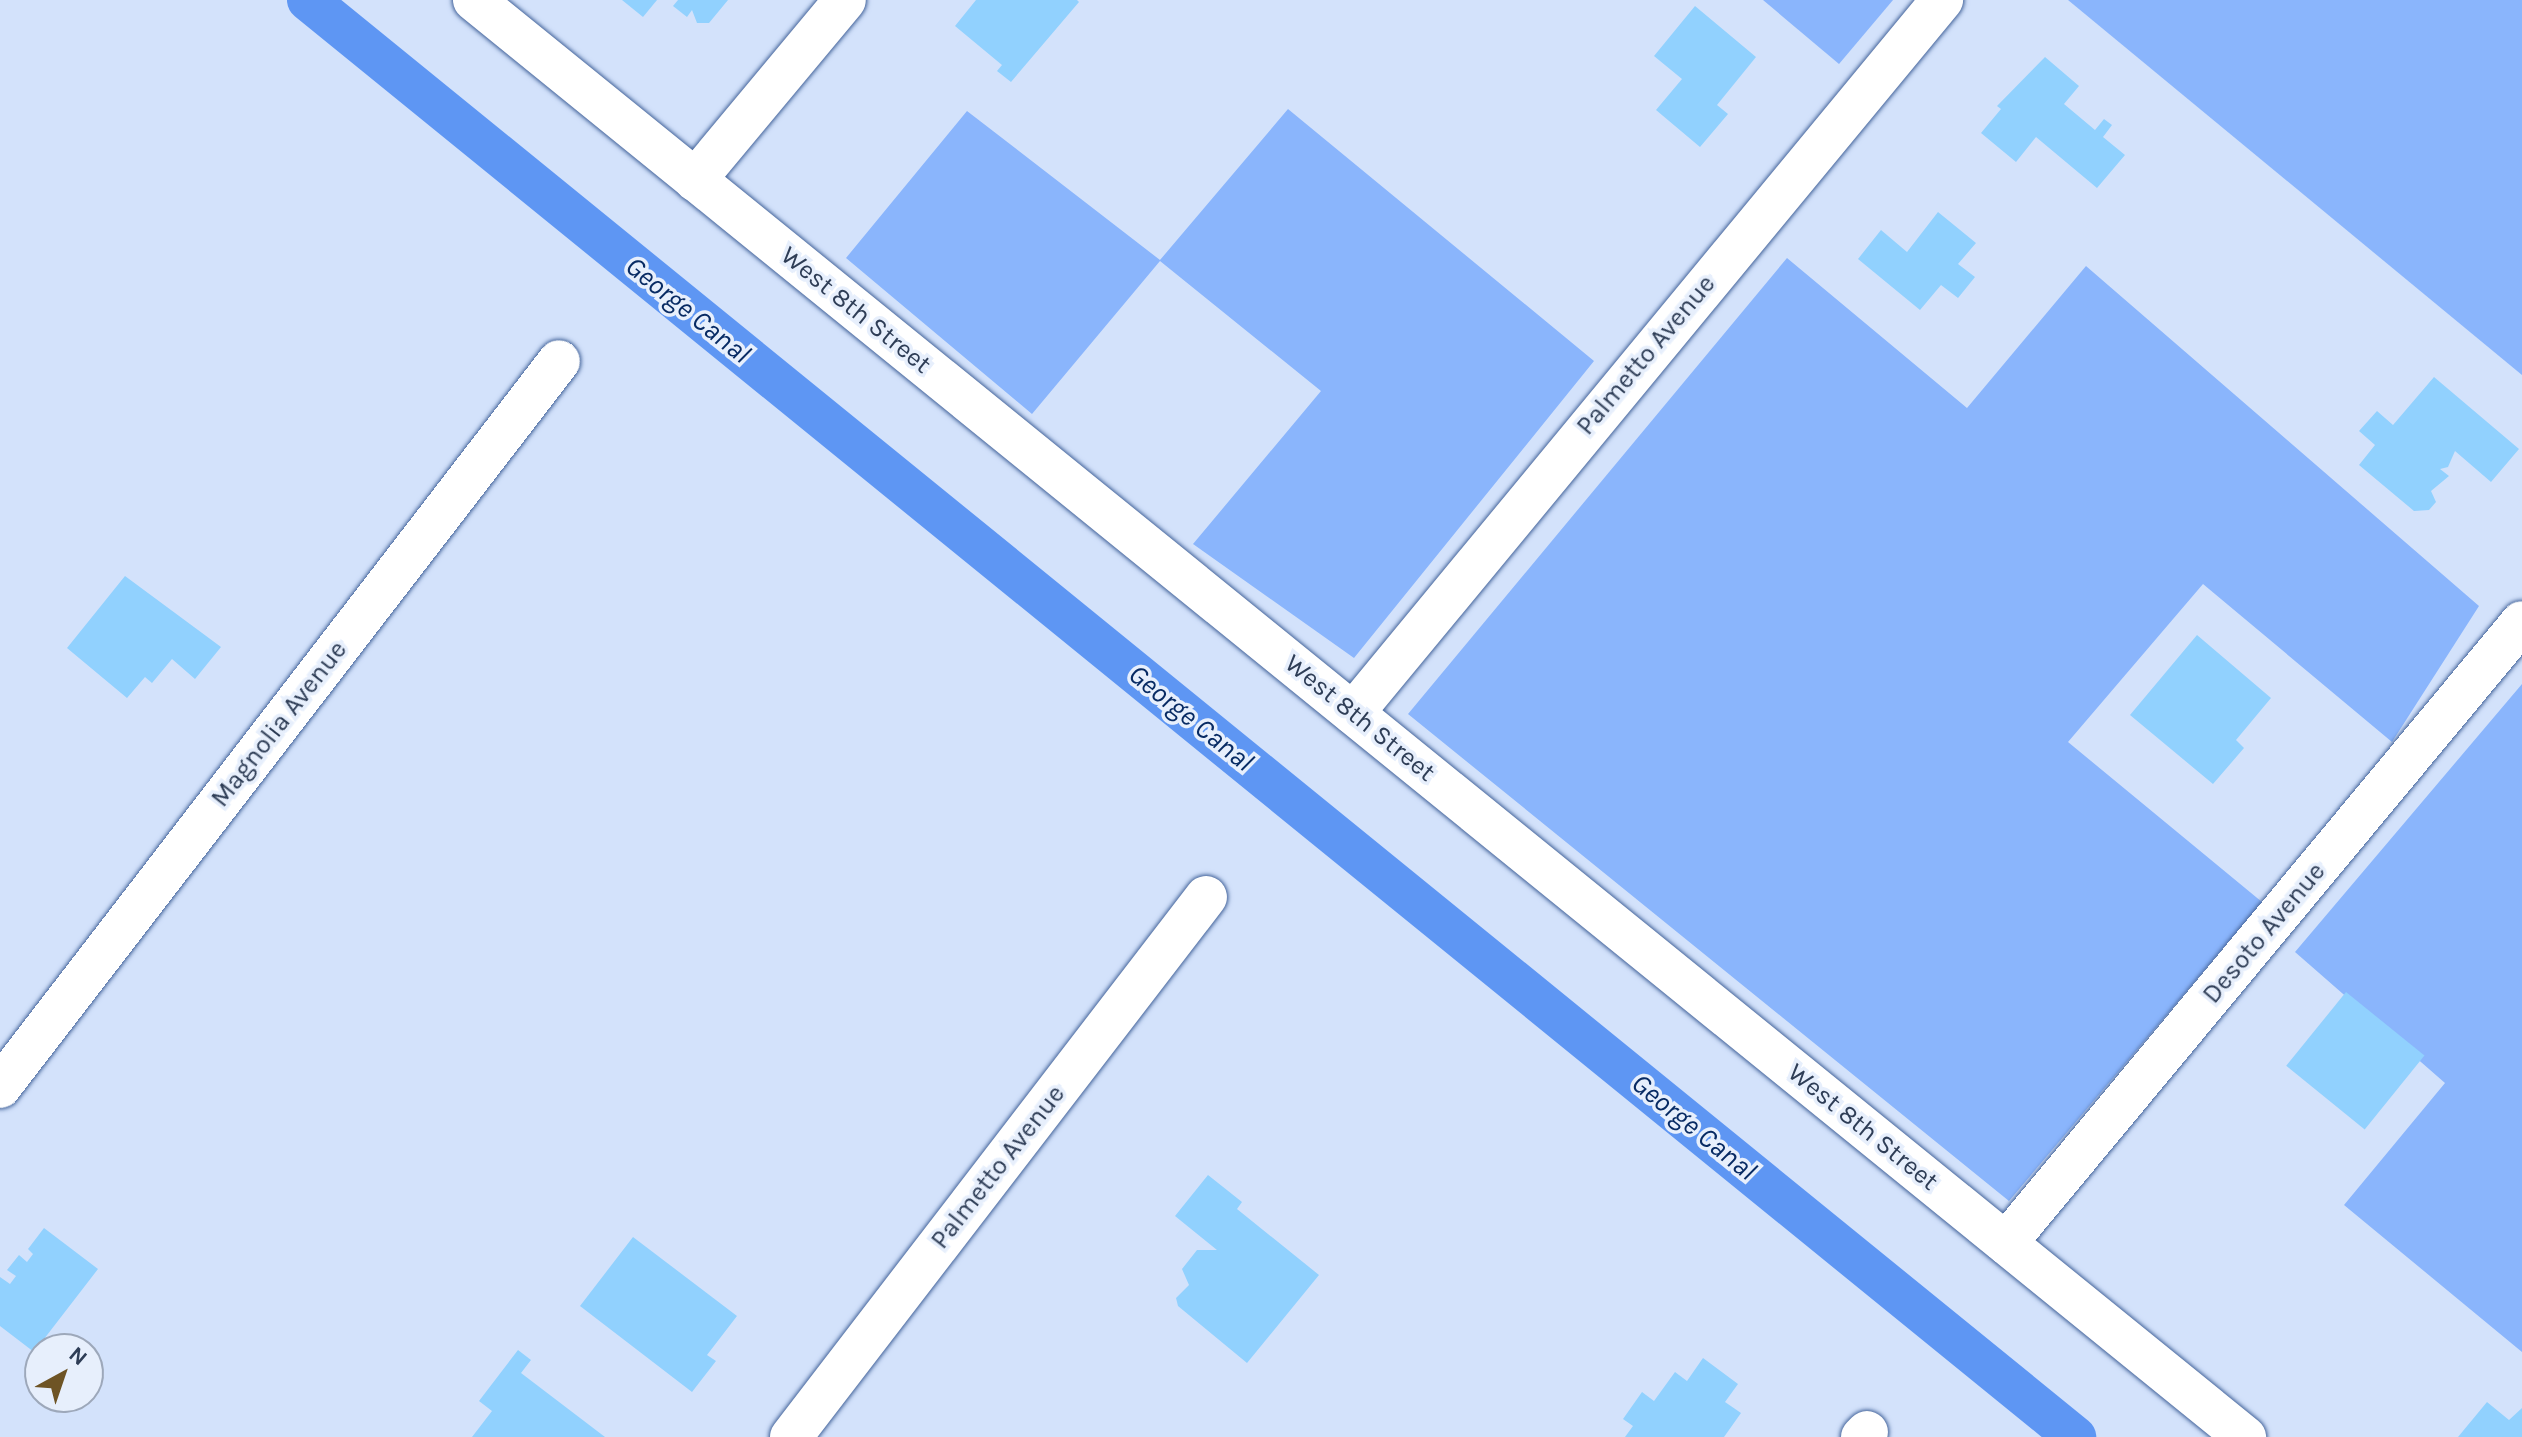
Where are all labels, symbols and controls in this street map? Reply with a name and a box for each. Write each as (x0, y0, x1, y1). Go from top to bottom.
street label: West 8th Street (775, 240, 937, 380)
water label: George Canal (619, 249, 757, 371)
street label: Palmetto Avenue (1570, 269, 1722, 441)
street label: Magnolia Avenue (205, 635, 353, 813)
street label: West 8th Street (1279, 648, 1441, 788)
water label: George Canal (1122, 657, 1260, 779)
street label: Desoto Avenue (2196, 856, 2332, 1010)
street label: West 8th Street (1782, 1057, 1944, 1197)
water label: George Canal (1625, 1066, 1763, 1188)
street label: Palmetto Avenue (924, 1079, 1072, 1255)
north arrow (24, 1333, 104, 1413)
text: N (64, 1341, 93, 1371)

